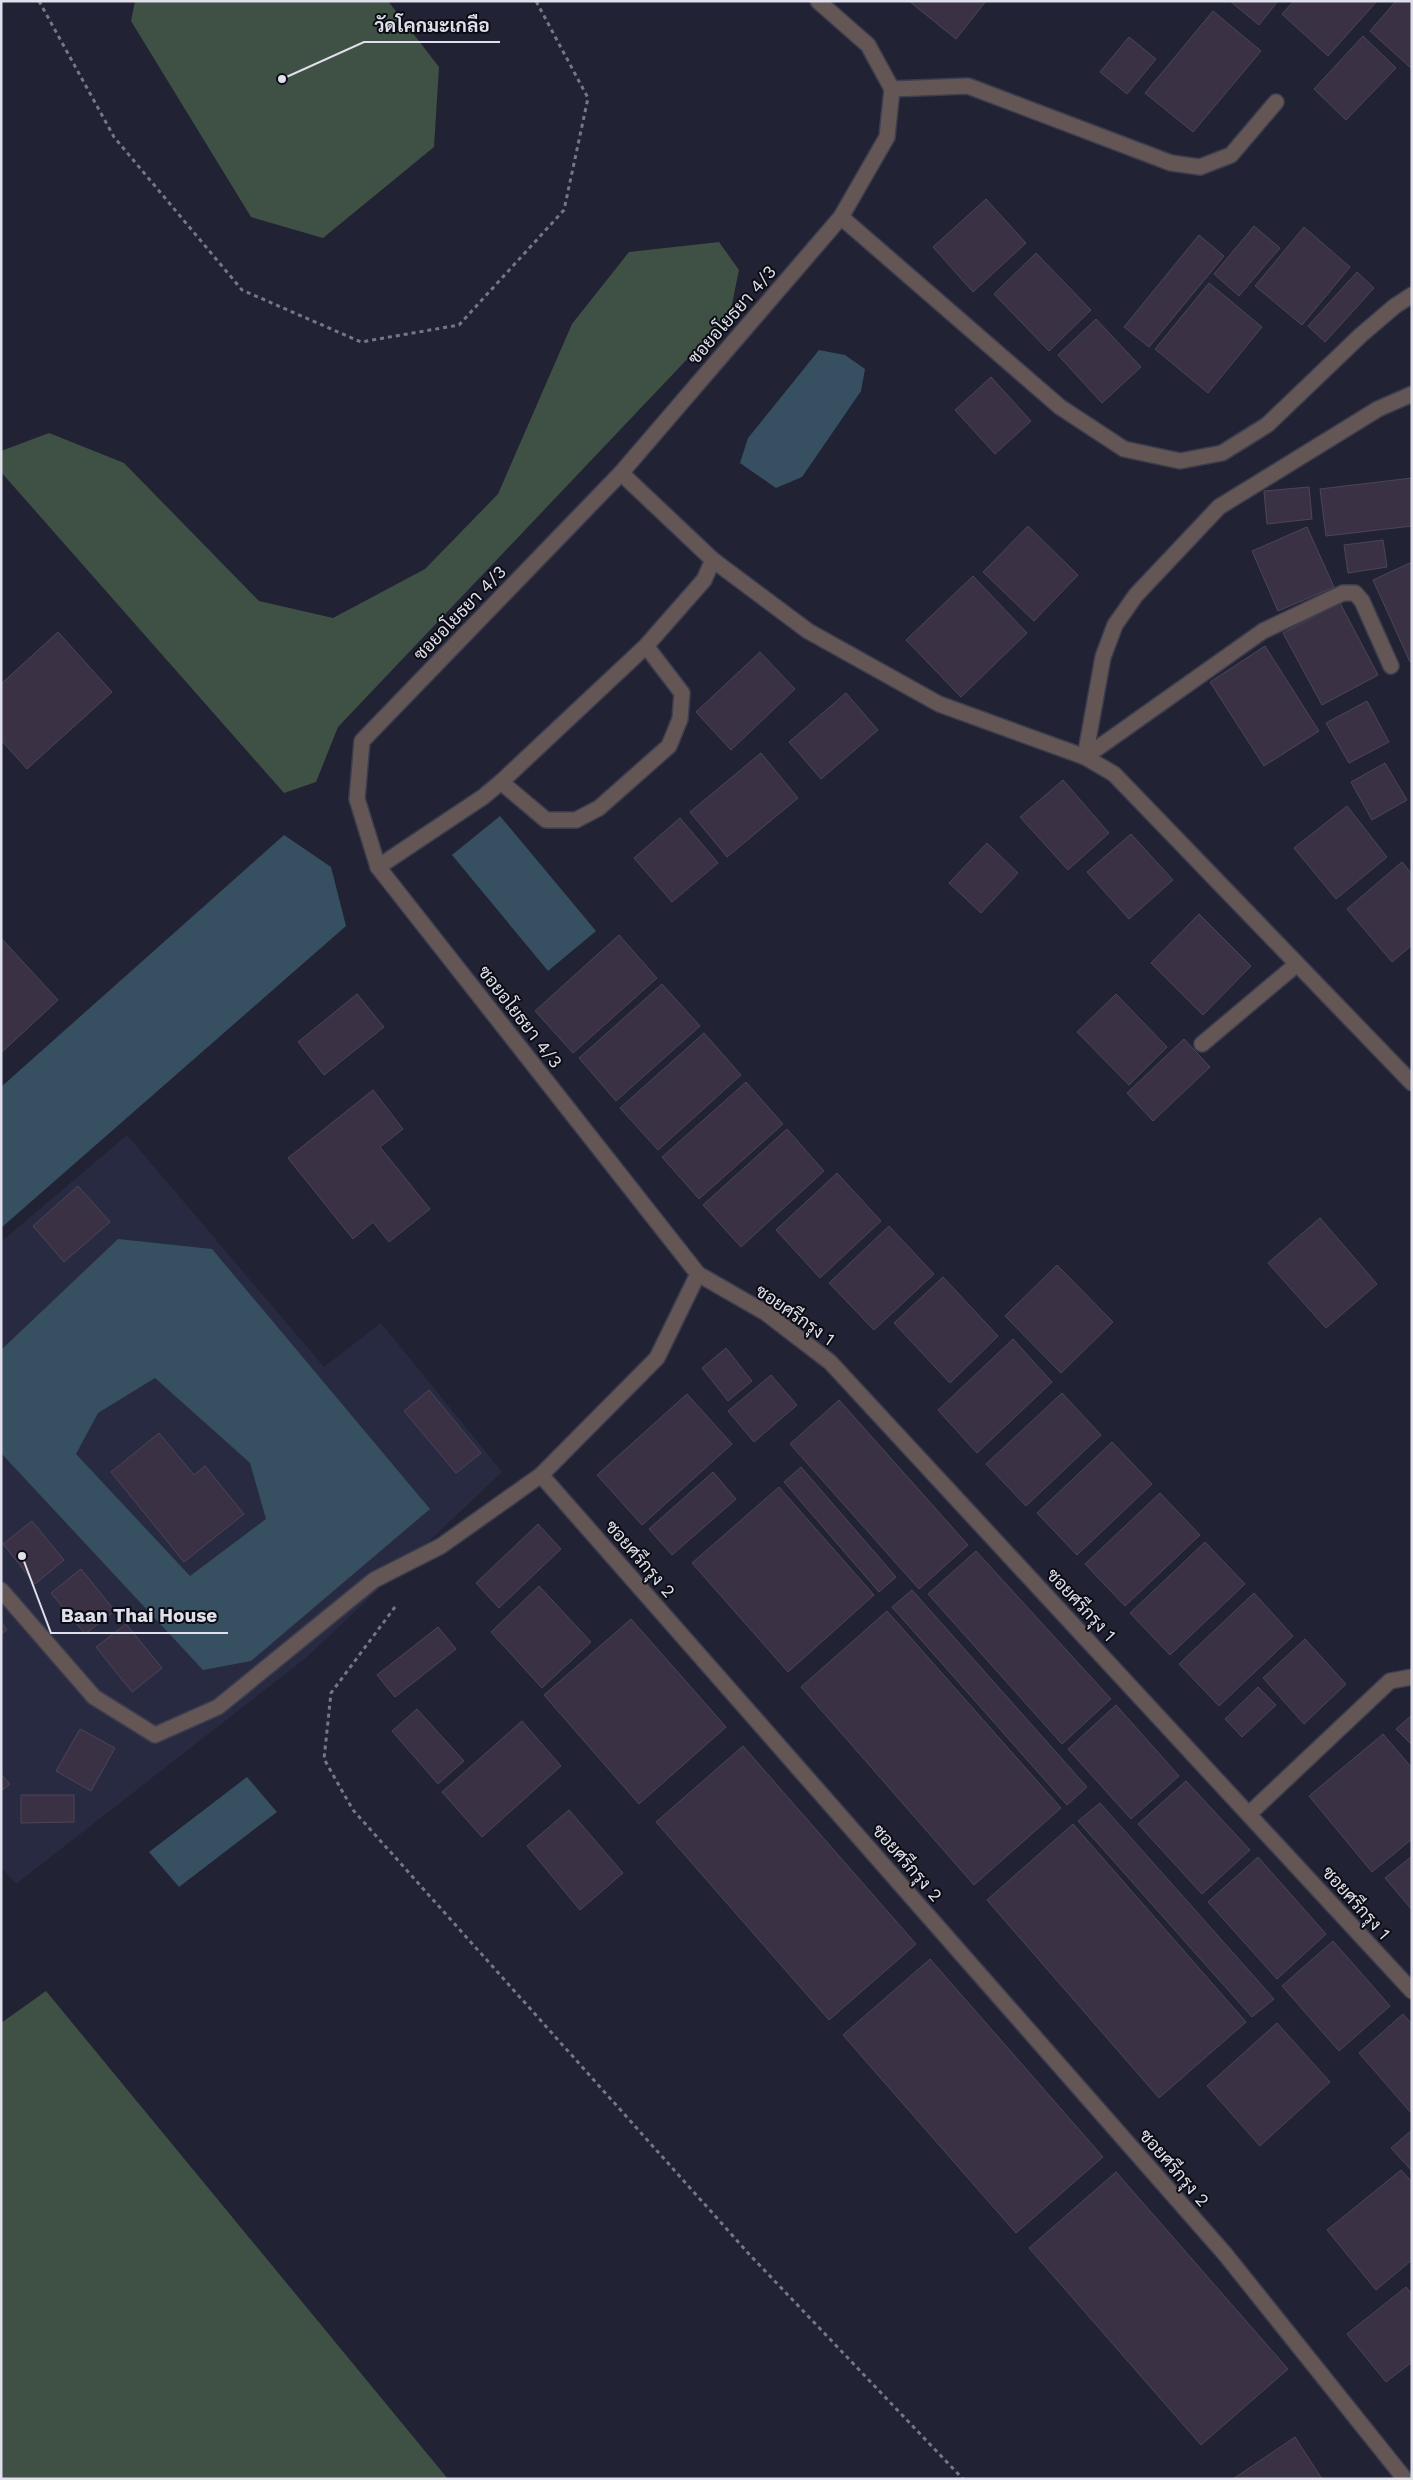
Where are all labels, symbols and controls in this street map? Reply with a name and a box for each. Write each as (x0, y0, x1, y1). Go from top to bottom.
callout: วัดโคกมะเกลือ (364, 8, 500, 42)
text: วัดโคกมะเกลือ (374, 13, 490, 37)
street label: ซอยอโยธยา 4/3 (682, 260, 780, 368)
street label: ซอยอโยธยา 4/3 (408, 559, 510, 665)
street label: ซอยอโยธยา 4/3 (474, 960, 568, 1072)
street label: ซอยศรีกรุง 1 (751, 1278, 840, 1351)
street label: ซอยศรีกรุง 2 (600, 1514, 681, 1603)
street label: ซอยศรีกรุง 1 (1041, 1563, 1122, 1647)
callout: Baan Thai House (51, 1599, 228, 1633)
text: Baan Thai House (61, 1604, 217, 1627)
street label: ซอยศรีกรุง 2 (867, 1818, 948, 1907)
street label: ซอยศรีกรุง 1 (1316, 1860, 1396, 1945)
street label: ซอยศรีกรุง 2 (1134, 2123, 1215, 2212)

